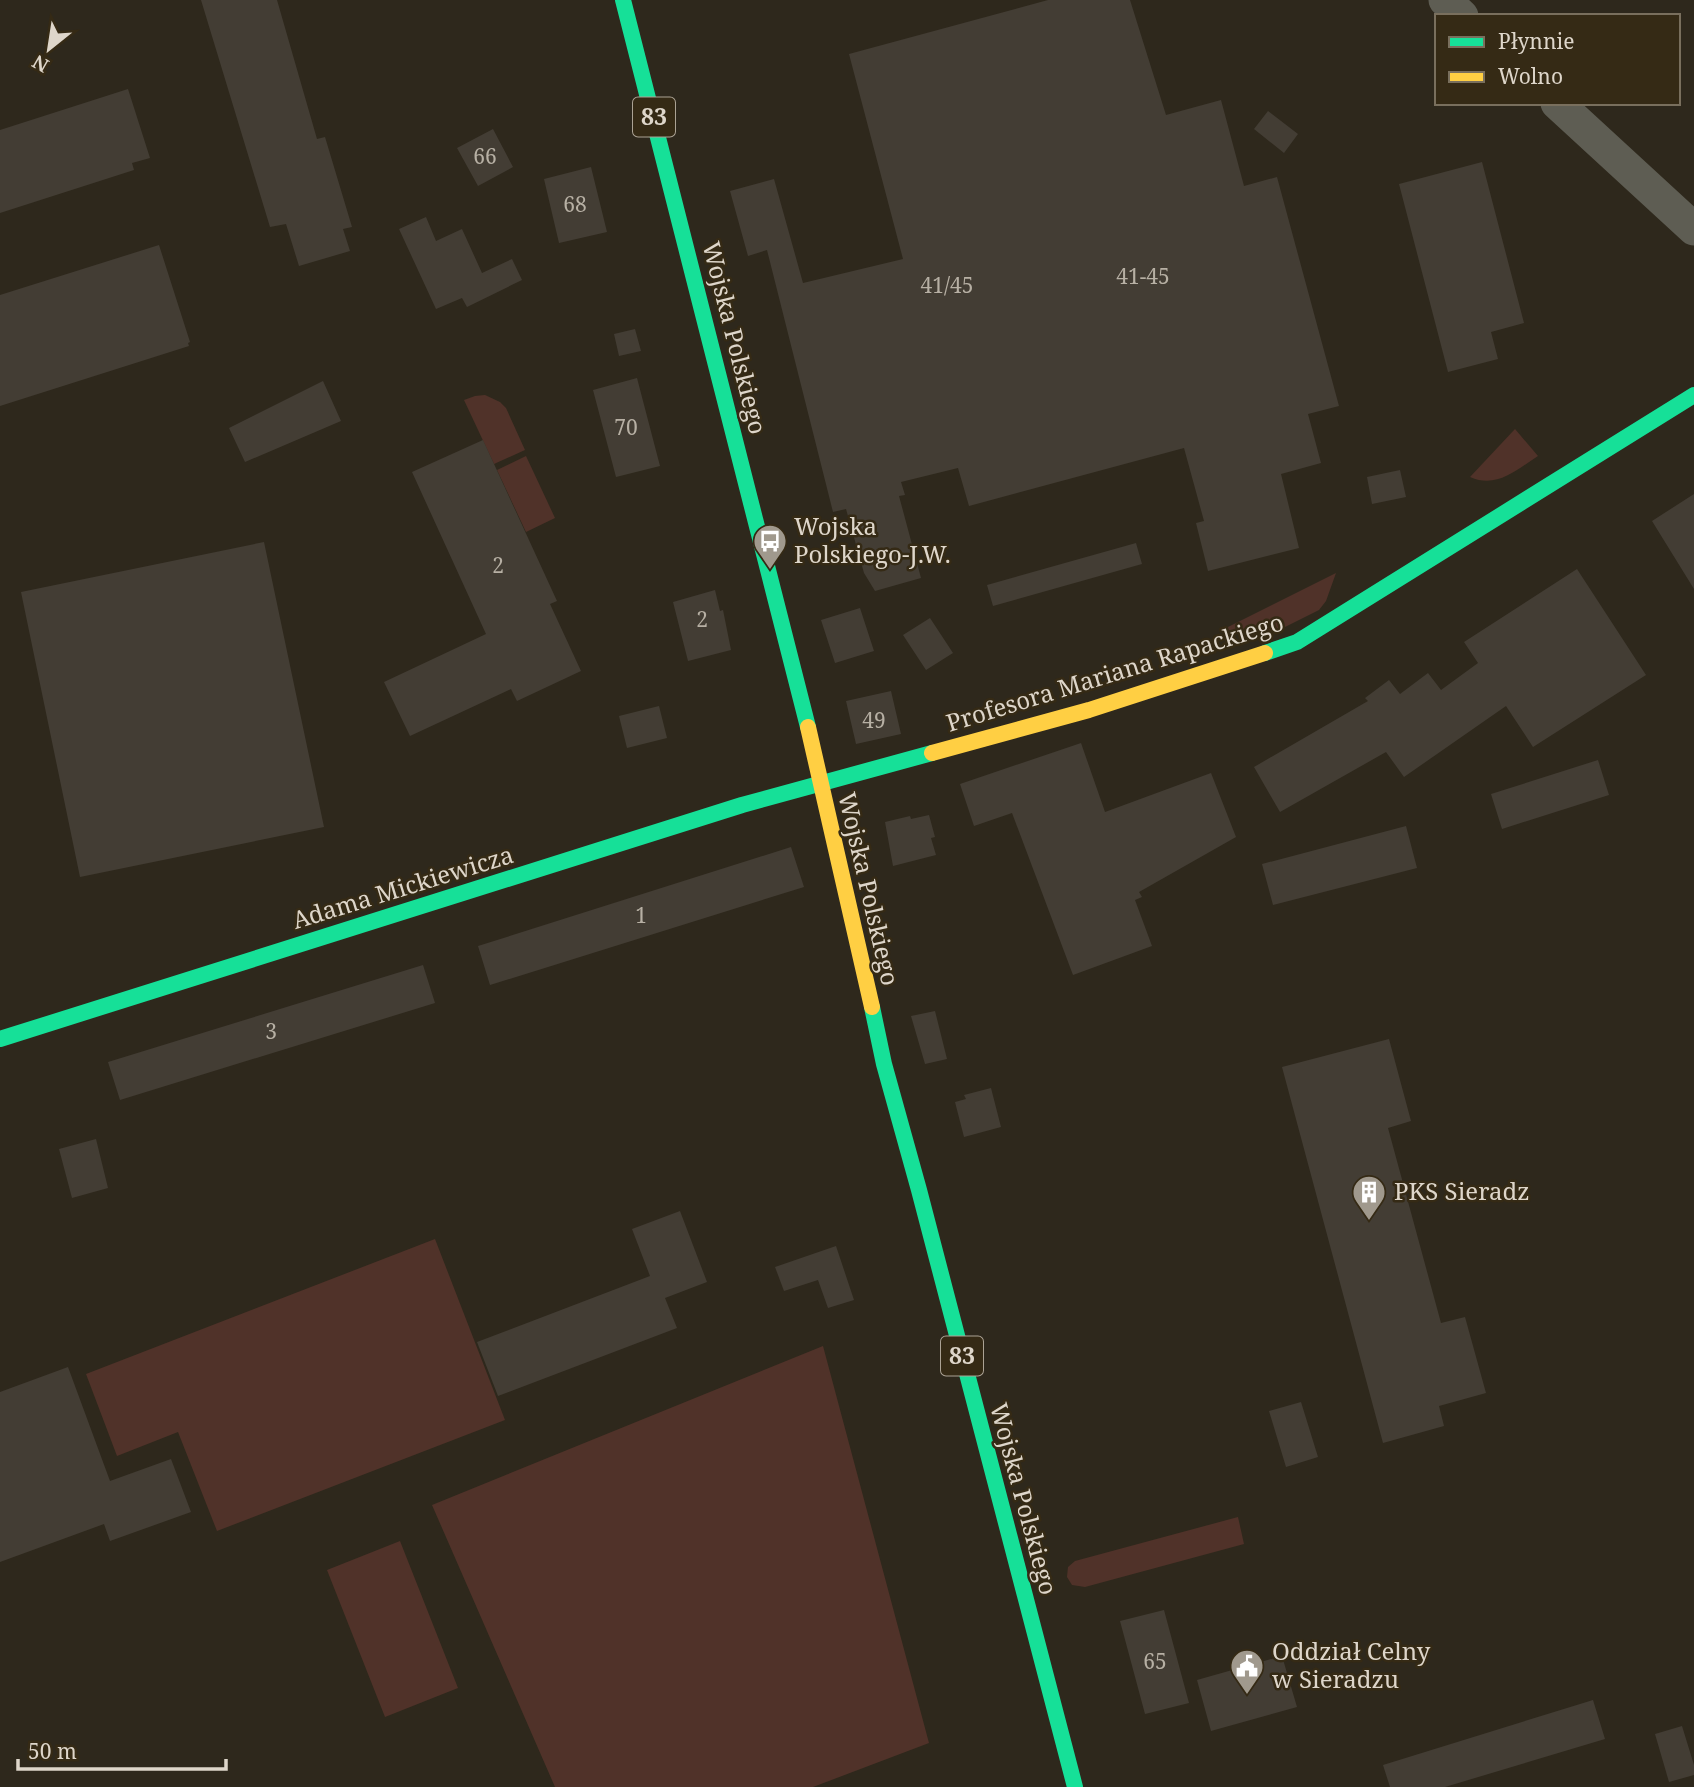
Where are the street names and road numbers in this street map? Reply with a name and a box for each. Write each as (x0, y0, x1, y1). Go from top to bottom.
road number: 83 (633, 98, 675, 136)
street label: Wojska Polskiego (696, 238, 775, 437)
street label: Profesora Mariana Rapackiego (942, 604, 1287, 739)
street label: Wojska Polskiego (831, 789, 908, 988)
street label: Adama Mickiewicza (288, 837, 517, 936)
road number: 83 (941, 1336, 983, 1376)
street label: Wojska Polskiego (983, 1399, 1066, 1598)

